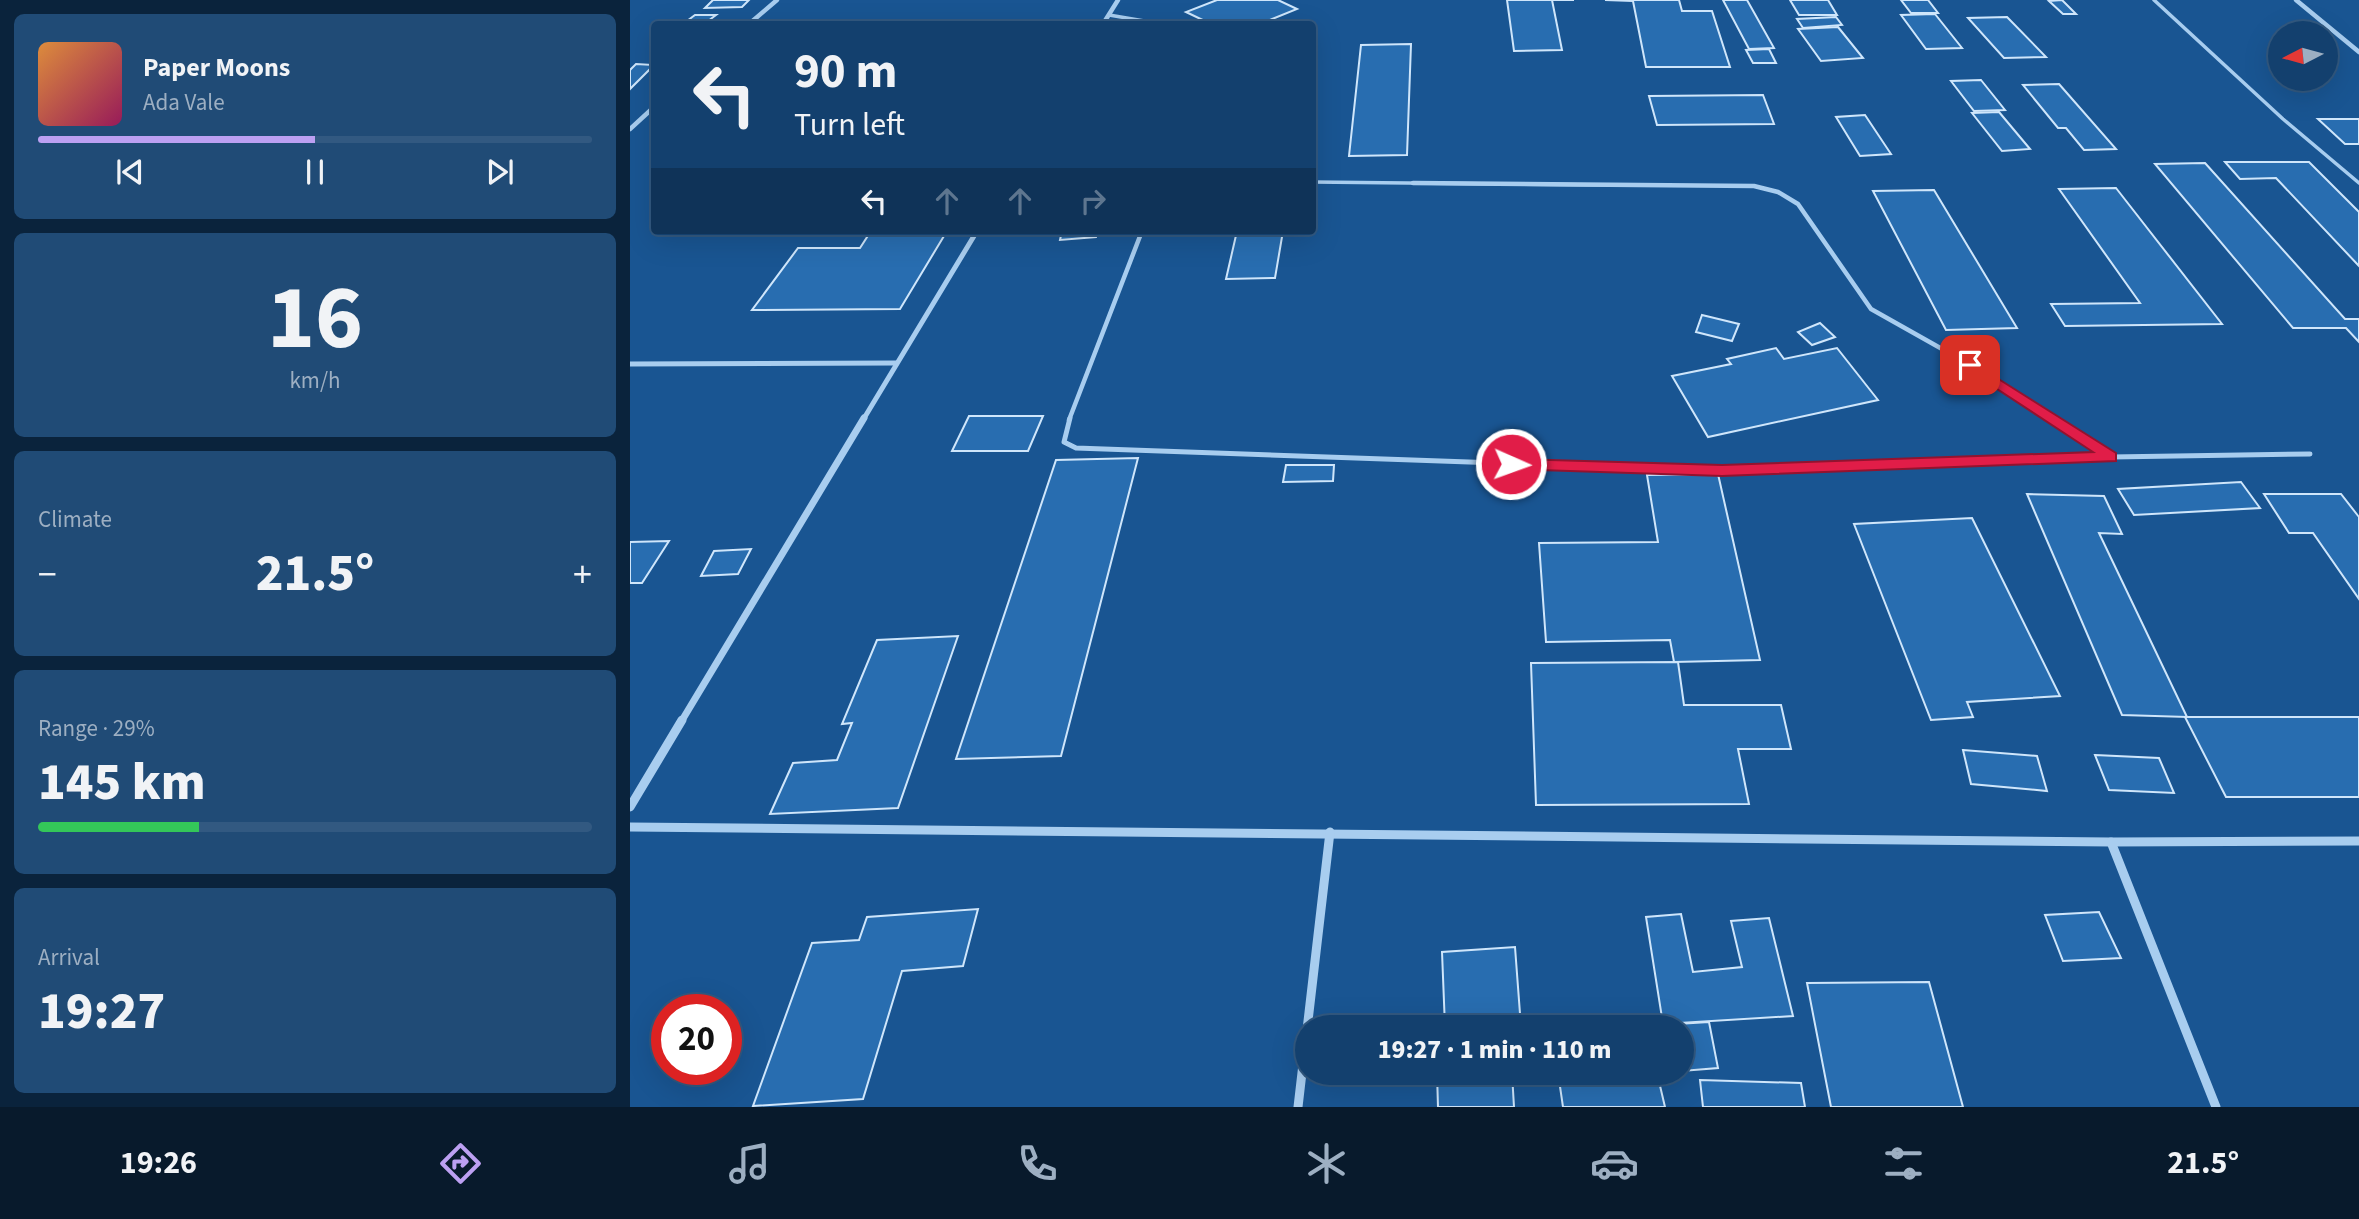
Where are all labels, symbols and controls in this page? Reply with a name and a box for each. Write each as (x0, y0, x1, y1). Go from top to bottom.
north arrow (2268, 21, 2338, 91)
map controls (2268, 21, 2338, 91)
text: 90 m (794, 37, 898, 107)
text: Paper Moons (143, 49, 290, 86)
icon: left (679, 49, 770, 140)
text: Ada Vale (143, 86, 225, 119)
text: Turn left (794, 102, 905, 148)
icon: previous (111, 153, 149, 191)
icon: pause (296, 153, 334, 191)
icon: next (481, 153, 519, 191)
icon: left (855, 182, 893, 220)
icon: ahead (928, 182, 966, 220)
icon: ahead (1001, 182, 1039, 220)
icon: right (1074, 182, 1112, 220)
text: 16 (267, 254, 363, 383)
pin (1940, 335, 2000, 395)
icon: arrive (1951, 346, 1989, 384)
text: km/h (289, 364, 341, 397)
position arrow (1474, 427, 1548, 501)
text: Climate (38, 503, 112, 536)
text: 21.5° (256, 537, 374, 611)
text: − (38, 548, 57, 602)
text: + (573, 548, 592, 602)
text: Range · 29% (38, 712, 155, 745)
text: 145 km (38, 746, 206, 820)
text: Arrival (38, 941, 100, 974)
text: 19:27 (38, 975, 165, 1049)
speed limit sign: 20 (651, 994, 742, 1085)
text: 19:27 · 1 min · 110 m (1378, 1031, 1611, 1068)
icon: directions (436, 1139, 485, 1188)
icon: music (725, 1139, 774, 1188)
icon: phone (1013, 1139, 1062, 1188)
icon: climate (1302, 1139, 1351, 1188)
icon: car (1590, 1139, 1639, 1188)
icon: filters (1879, 1139, 1928, 1188)
text: 19:26 (120, 1140, 197, 1186)
text: 21.5° (2167, 1140, 2239, 1186)

